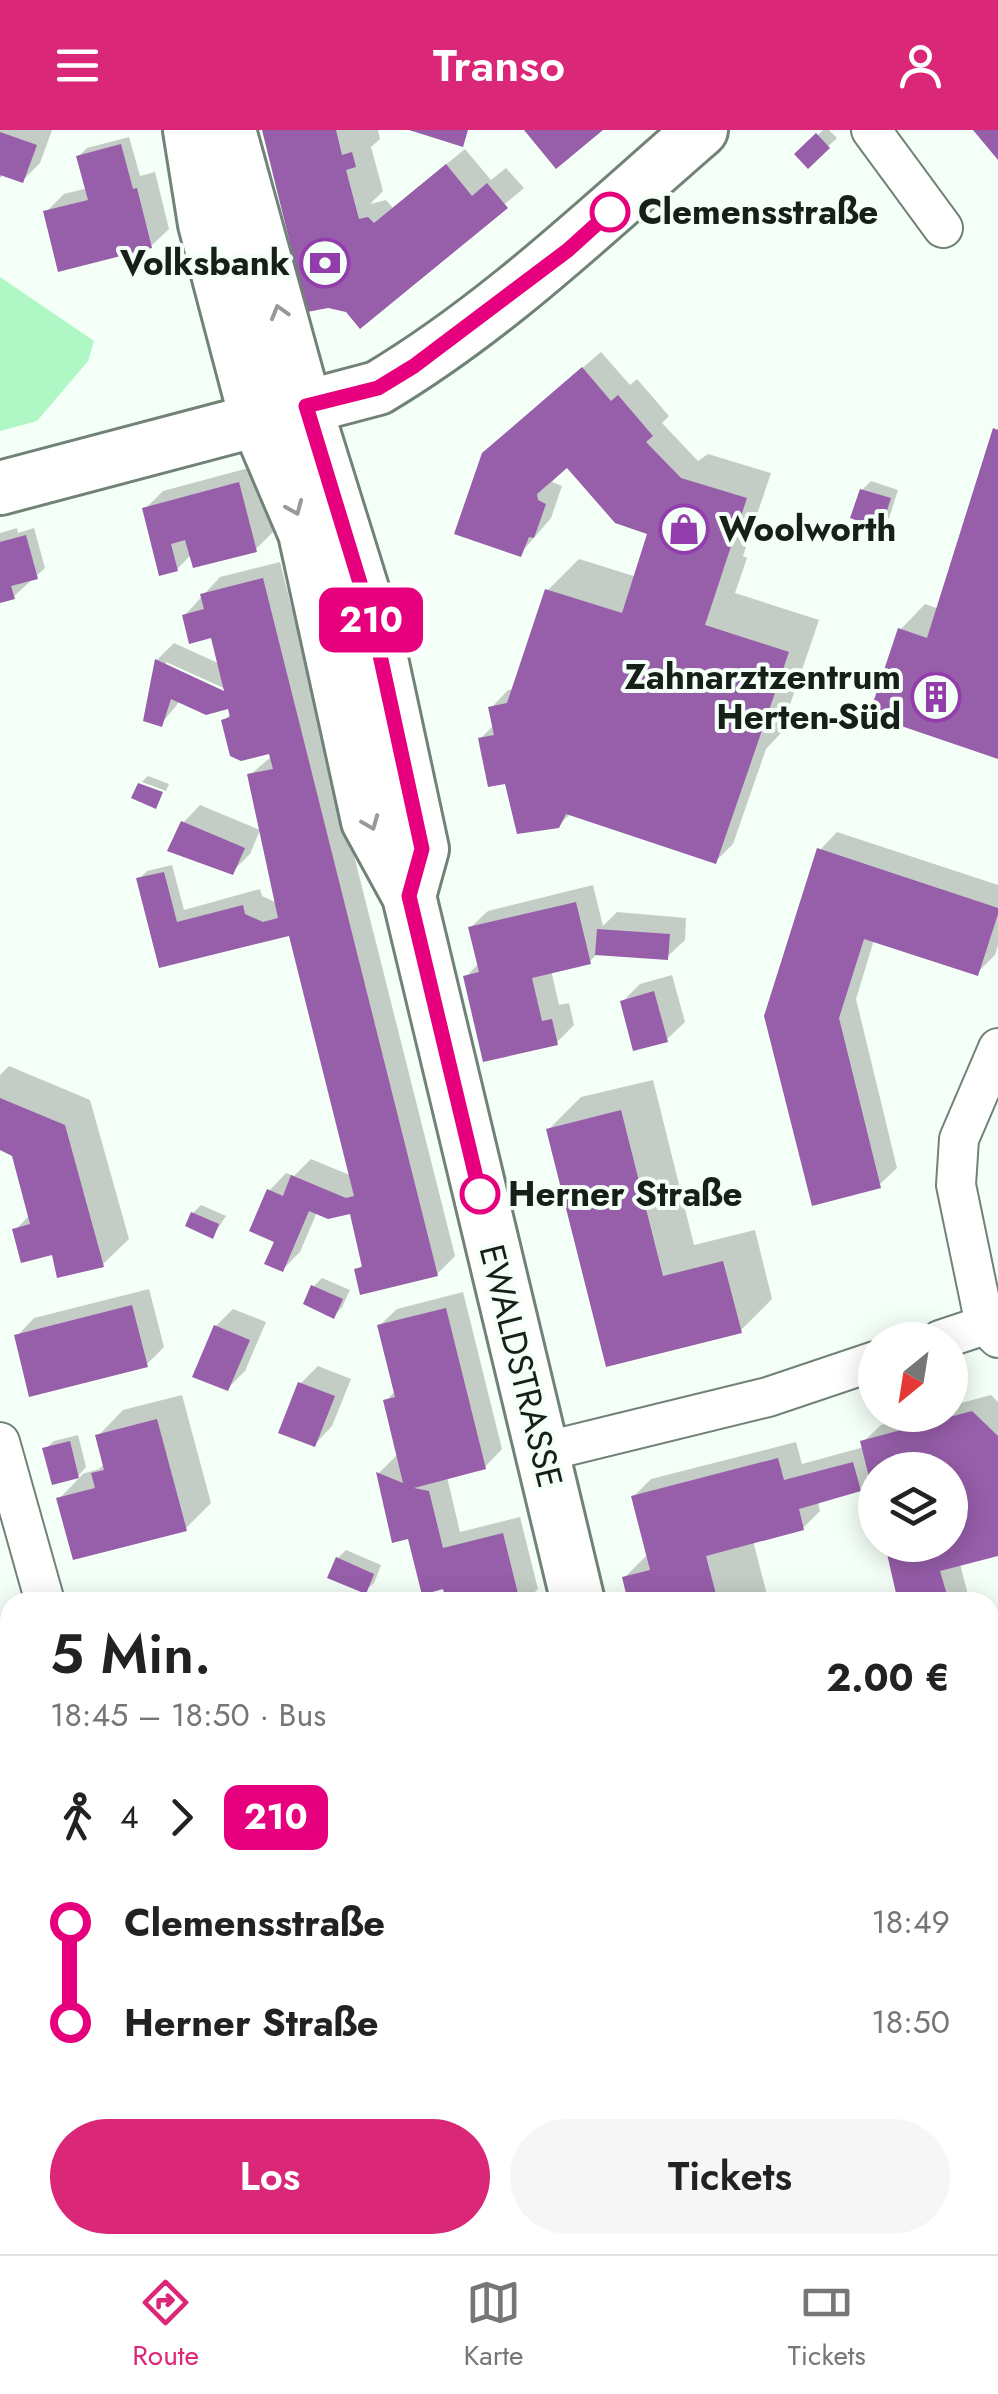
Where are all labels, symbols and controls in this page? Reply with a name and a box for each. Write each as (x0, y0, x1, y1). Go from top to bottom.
text: Transo (433, 33, 565, 98)
icon: menu (50, 38, 105, 93)
icon: person (893, 38, 948, 93)
place label: Clemensstraße (638, 187, 878, 237)
marker: Clemensstraße (591, 193, 629, 231)
bank icon: Volksbank (299, 237, 351, 289)
place label: Volksbank (119, 238, 290, 288)
one-way arrow (270, 304, 291, 321)
one-way arrow (283, 498, 303, 516)
shop icon: Woolworth (658, 503, 710, 555)
place label: Woolworth (719, 504, 896, 554)
line badge: 210 (314, 588, 428, 652)
text: 210 (339, 595, 403, 645)
place label: Zahnarztzentrum Herten-Süd (624, 652, 901, 742)
building icon: Zahnarztzentrum Herten-Süd (910, 671, 962, 723)
one-way arrow (360, 813, 380, 831)
place label: Herner Straße (508, 1169, 742, 1219)
marker: Herner Straße (461, 1175, 499, 1213)
street label: EWALDSTRASSE (467, 1239, 575, 1493)
north arrow (858, 1322, 968, 1432)
map controls (858, 1322, 968, 1562)
button: layers (858, 1452, 968, 1562)
text: 5 Min. (50, 1614, 211, 1694)
text: 2.00 € (826, 1650, 950, 1705)
text: 18:45 – 18:50 · Bus (50, 1692, 326, 1738)
icon: walk (50, 1790, 105, 1845)
icon: forward (154, 1790, 209, 1845)
text: 210 (244, 1792, 308, 1842)
text: 4 (120, 1794, 139, 1840)
text: Clemensstraße (124, 1895, 385, 1950)
text: 18:49 (871, 1899, 950, 1945)
text: Herner Straße (124, 1995, 379, 2050)
text: 18:50 (871, 1999, 950, 2045)
button: Los (50, 2119, 490, 2234)
button: Tickets (510, 2119, 950, 2234)
tab: Route (132, 2275, 199, 2376)
tab: Karte (463, 2275, 523, 2376)
tab: Tickets (788, 2275, 866, 2376)

